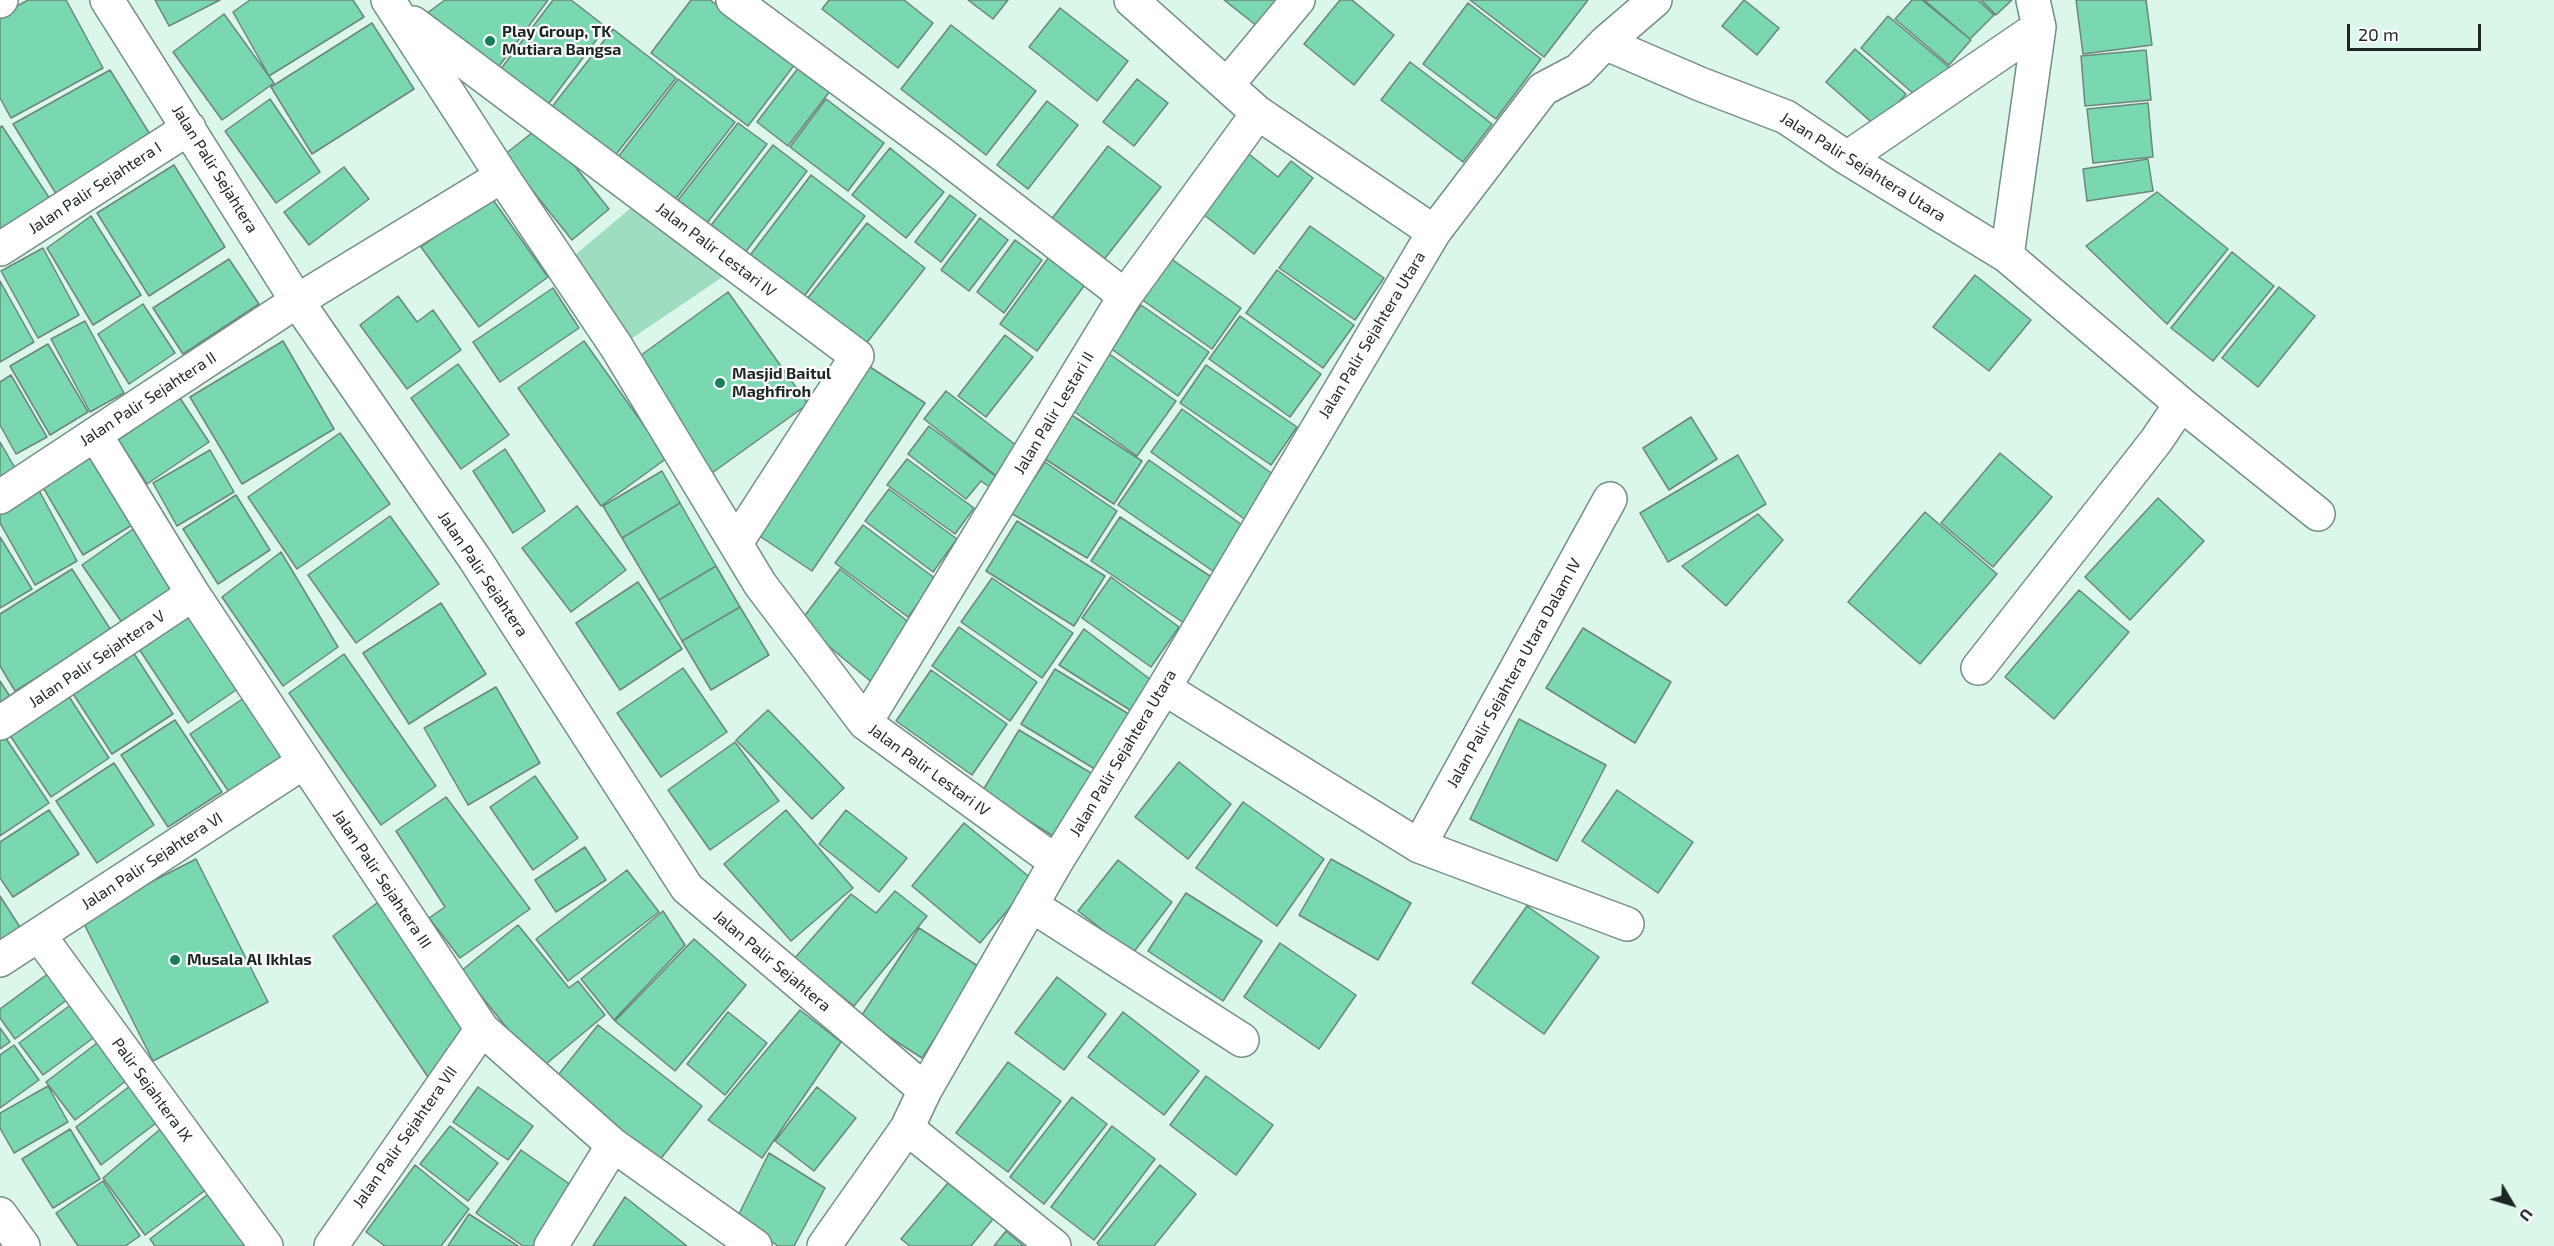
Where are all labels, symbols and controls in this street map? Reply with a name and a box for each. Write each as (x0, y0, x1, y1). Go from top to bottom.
scale bar (2350, 12, 2484, 50)
place label: Play Group, TK Mutiara Bangsa (502, 22, 621, 60)
text: 20 m (2358, 23, 2399, 45)
marker: Play Group, TK Mutiara Bangsa (483, 34, 497, 48)
street label: Jalan Palir Sejahtera (168, 102, 262, 236)
street label: Jalan Palir Sejahtera Utara (1777, 108, 1949, 226)
street label: Jalan Palir Sejahtera I (25, 138, 165, 238)
street label: Jalan Palir Lestari IV (652, 199, 780, 301)
street label: Jalan Palir Sejahtera Utara (1315, 248, 1429, 422)
street label: Jalan Palir Sejahtera II (76, 348, 220, 450)
street label: Jalan Palir Lestari II (1010, 348, 1098, 478)
place label: Masjid Baitul Maghfiroh (732, 364, 831, 402)
marker: Masjid Baitul Maghfiroh (713, 376, 727, 390)
street label: Jalan Palir Sejahtera (434, 508, 532, 640)
street label: Jalan Palir Sejahtera Utara Dalam IV (1443, 555, 1585, 791)
street label: Jalan Palir Sejahtera V (25, 606, 169, 712)
street label: Jalan Palir Sejahtera Utara (1066, 666, 1180, 840)
street label: Jalan Palir Lestari IV (865, 720, 993, 820)
street label: Jalan Palir Sejahtera III (328, 806, 436, 952)
street label: Jalan Palir Sejahtera VI (78, 808, 226, 914)
street label: Jalan Palir Sejahtera (710, 906, 834, 1016)
place label: Musala Al Ikhlas (187, 950, 312, 970)
marker: Musala Al Ikhlas (168, 953, 182, 967)
street label: Palir Sejahtera IX (108, 1034, 196, 1146)
street label: Jalan Palir Sejahtera VII (349, 1062, 461, 1212)
north arrow (2482, 1174, 2542, 1234)
text: U (2516, 1205, 2537, 1226)

